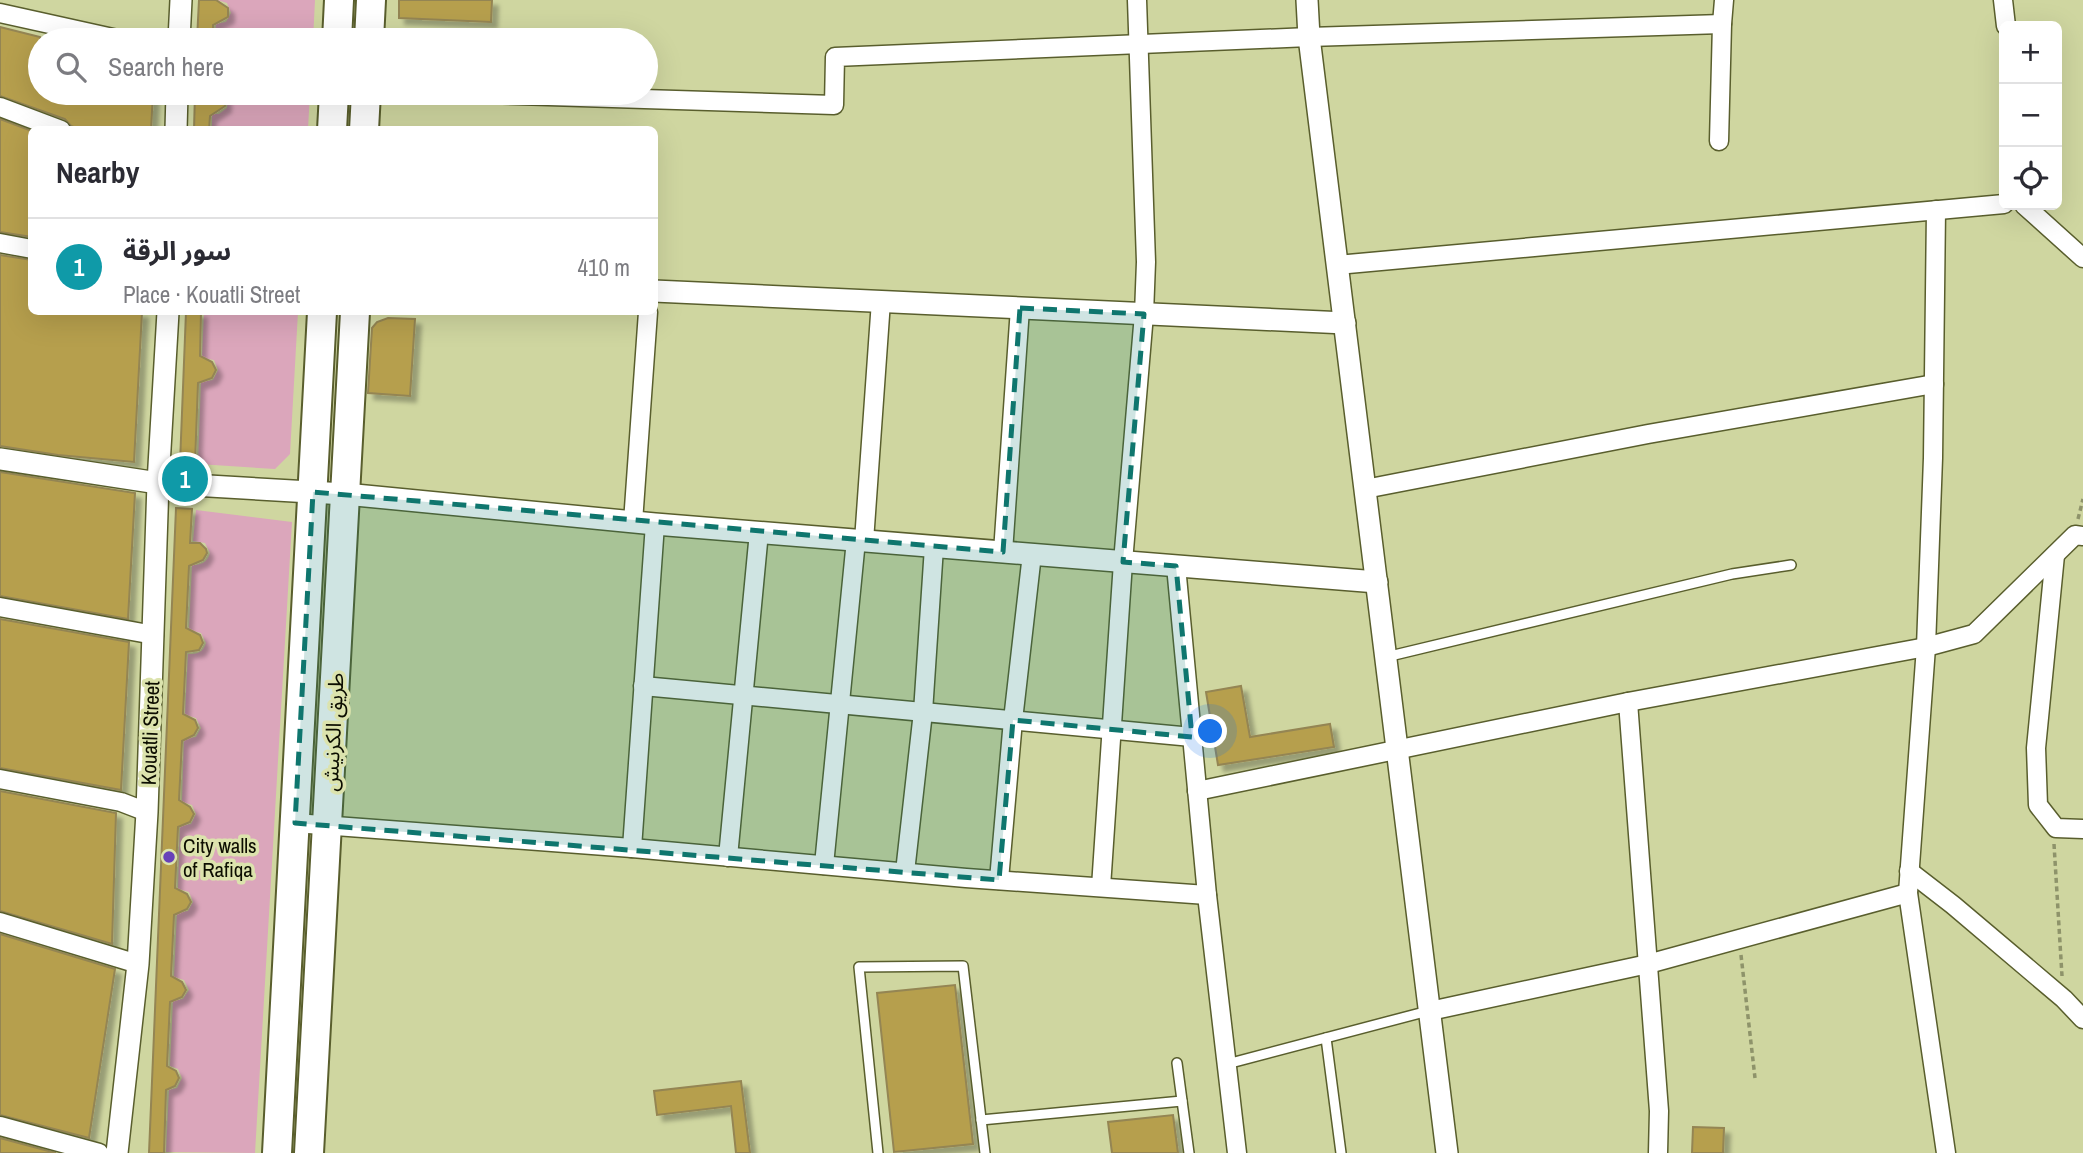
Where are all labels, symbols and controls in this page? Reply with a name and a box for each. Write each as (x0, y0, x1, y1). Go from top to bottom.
map controls (1999, 21, 2062, 210)
button: + (1999, 21, 2062, 84)
search box (28, 28, 658, 105)
icon: search (52, 48, 90, 86)
text: Search here (108, 49, 224, 84)
button: − (1999, 84, 2062, 147)
button: locate (1999, 147, 2062, 210)
text: Nearby (56, 152, 139, 192)
text: سور الرقة (123, 233, 231, 268)
text: 1 (74, 252, 84, 283)
text: 410 m (578, 252, 630, 283)
text: Place · Kouatli Street (123, 279, 300, 310)
pin: 1 (162, 453, 208, 505)
street label: طريق الكرنيش (315, 672, 351, 792)
street label: Kouatli Street (134, 680, 166, 786)
your location (1193, 714, 1227, 748)
place label: City walls of Rafiqa (183, 831, 257, 884)
marker: City walls of Rafiqa (161, 849, 177, 865)

